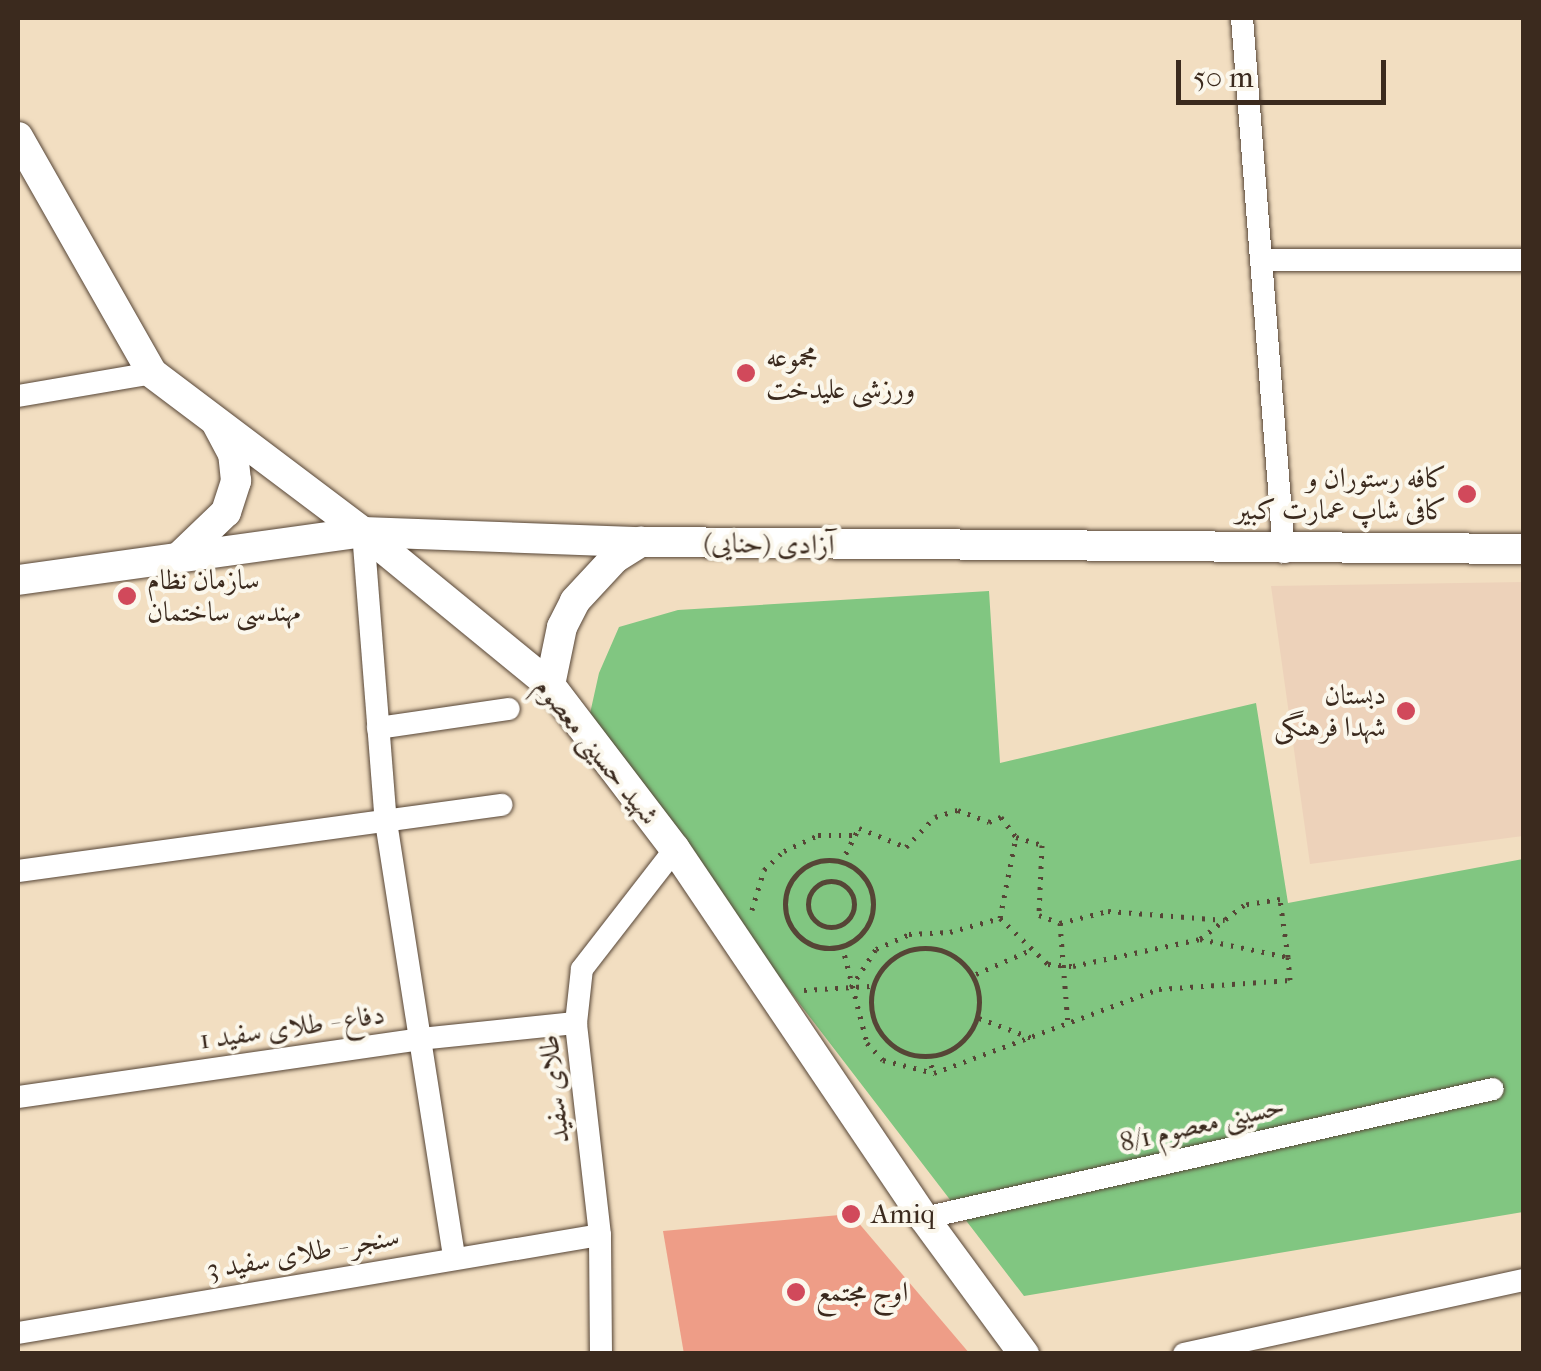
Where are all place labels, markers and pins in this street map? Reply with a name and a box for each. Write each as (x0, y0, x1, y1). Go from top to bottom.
place label: مجموعه ورزشی علیدخت (766, 340, 915, 406)
marker: مجموعه ورزشی علیدخت (735, 362, 757, 384)
place label: کافه رستوران و کافی شاپ عمارت کبیر (1235, 461, 1447, 527)
marker: کافه رستوران و کافی شاپ عمارت کبیر (1456, 483, 1478, 505)
place label: سازمان نظام مهندسی ساختمان (147, 563, 301, 629)
marker: سازمان نظام مهندسی ساختمان (116, 585, 138, 607)
place label: دبستان شهدا فرهنگی (1274, 678, 1386, 744)
marker: دبستان شهدا فرهنگی (1395, 700, 1417, 722)
place label: Amiq (871, 1197, 935, 1231)
marker: Amiq (840, 1203, 862, 1225)
place label: اوج مجتمع (816, 1275, 908, 1309)
marker: اوج مجتمع (785, 1281, 807, 1303)

